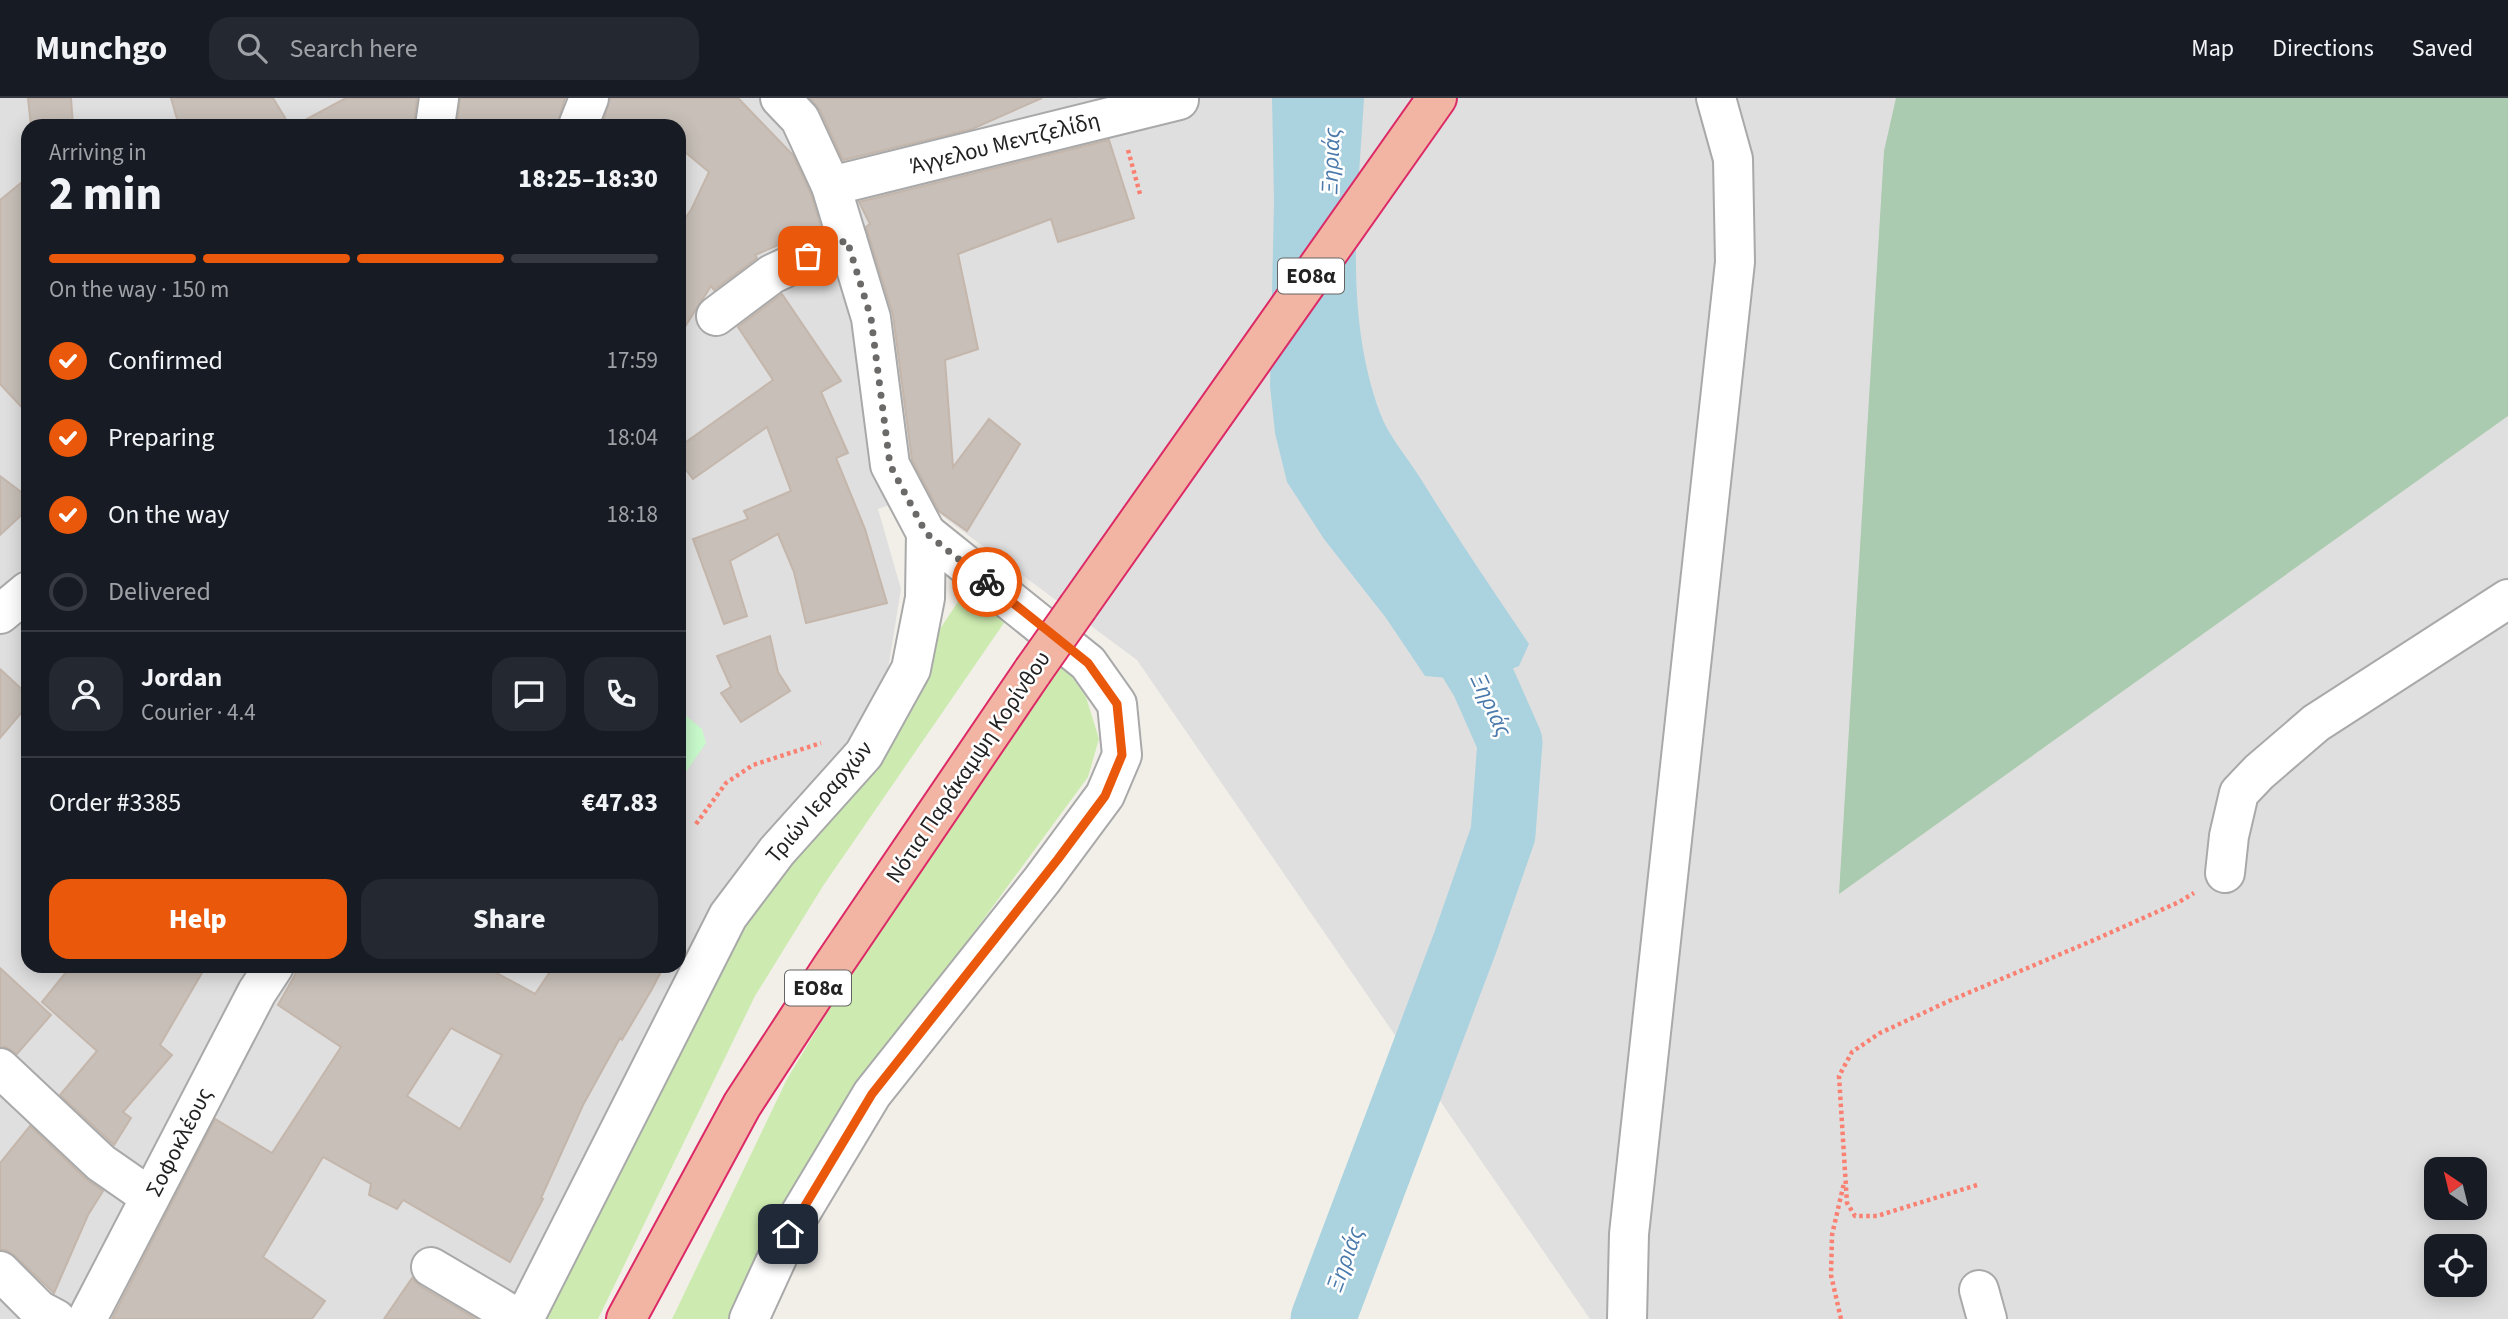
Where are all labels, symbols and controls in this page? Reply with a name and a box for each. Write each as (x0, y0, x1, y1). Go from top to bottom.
search box (209, 17, 699, 80)
text: Munchgo (35, 25, 167, 72)
icon: search (233, 29, 271, 67)
text: Search here (289, 30, 418, 67)
text: Map (2191, 31, 2234, 66)
text: Directions (2272, 31, 2374, 66)
text: Saved (2412, 31, 2473, 66)
street label: Άγγελου Μεντζελίδη (907, 103, 1103, 183)
water label: Ξηριάς (1312, 126, 1350, 196)
text: Arriving in (49, 136, 147, 169)
text: 18:25–18:30 (518, 160, 658, 197)
text: 2 min (49, 162, 162, 227)
pin (778, 226, 838, 286)
icon: bag (789, 237, 827, 275)
road number: ΕΟ8α (1278, 258, 1344, 294)
text: On the way · 150 m (49, 273, 229, 306)
icon: check (49, 342, 87, 380)
text: Confirmed (108, 342, 223, 379)
text: 17:59 (607, 344, 658, 377)
icon: check (49, 419, 87, 457)
text: Preparing (108, 419, 214, 456)
text: 18:04 (607, 421, 658, 454)
icon: check (49, 496, 87, 534)
text: On the way (108, 496, 229, 533)
text: 18:18 (607, 498, 658, 531)
courier (952, 547, 1022, 617)
icon: bike (968, 563, 1006, 601)
text: Delivered (108, 573, 211, 610)
street label: Νότια Παράκαμψη Κορίνθου (878, 644, 1058, 890)
button: person (49, 657, 123, 731)
button: chat (492, 657, 566, 731)
button: phone (584, 657, 658, 731)
text: Jordan (141, 659, 222, 696)
water label: Ξηριάς (1461, 667, 1521, 743)
text: Courier · 4.4 (141, 696, 256, 729)
street label: Τριών Ιεραρχών (758, 733, 880, 871)
text: Order #3385 (49, 784, 181, 821)
text: €47.83 (582, 784, 658, 821)
button: Help (49, 879, 347, 959)
button: Share (361, 879, 658, 959)
road number: ΕΟ8α (785, 970, 851, 1006)
street label: Σοφοκλέους (137, 1082, 221, 1202)
north arrow (2424, 1157, 2487, 1220)
map controls (2424, 1157, 2487, 1297)
pin (758, 1204, 818, 1264)
icon: home (769, 1215, 807, 1253)
water label: Ξηριάς (1317, 1221, 1373, 1297)
button: locate (2424, 1234, 2487, 1297)

